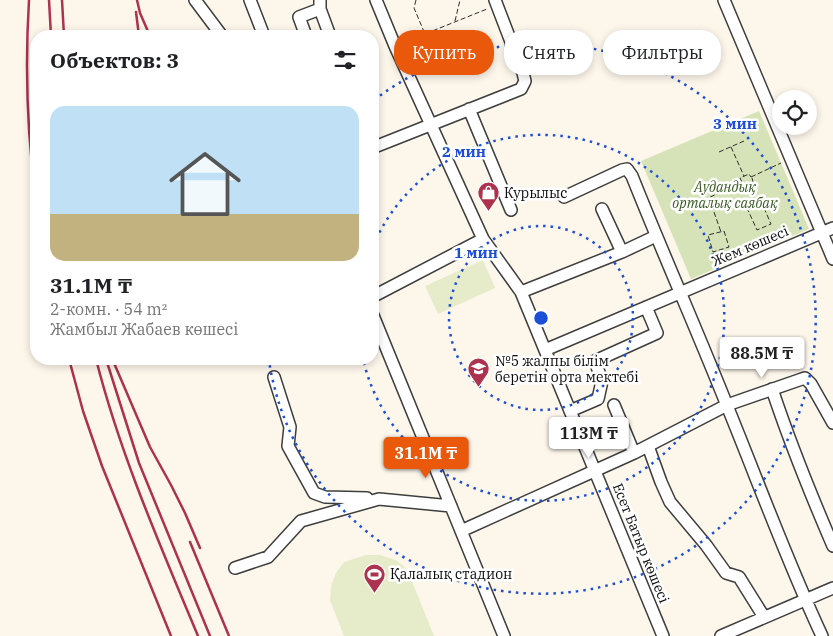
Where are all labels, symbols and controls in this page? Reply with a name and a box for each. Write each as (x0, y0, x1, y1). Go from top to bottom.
chip: Купить (394, 30, 494, 75)
chip: Снять (504, 30, 593, 75)
chip: Фильтры (603, 30, 721, 75)
text: Объектов: 3 (50, 46, 179, 74)
icon: filters (331, 46, 359, 74)
map controls (772, 90, 817, 135)
button: locate (772, 90, 817, 135)
text: 3 мин (713, 114, 757, 133)
icon: home (160, 139, 250, 229)
text: 2 мин (442, 142, 486, 161)
park label: Аудандық орталық саябақ (672, 178, 778, 212)
shop icon: Курылыс (476, 181, 500, 212)
place label: Курылыс (504, 184, 567, 202)
street label: Жем көшесі (709, 222, 791, 270)
text: 1 мин (454, 243, 498, 262)
text: 31.1M ₸ (50, 271, 133, 299)
text: 2-комн. · 54 m² (50, 299, 167, 319)
centre of rings (532, 309, 550, 327)
text: Жамбыл Жабаев көшесі (50, 319, 238, 339)
pin: 88.5M ₸ (716, 336, 808, 379)
text: 88.5M ₸ (731, 343, 793, 363)
place label: №5 жалпы білім беретін орта мектебі (495, 352, 639, 386)
school or university icon: №5 жалпы білім беретін орта мектебі (467, 357, 491, 388)
pin: 113M ₸ (548, 416, 630, 459)
text: 113M ₸ (560, 423, 618, 443)
pin: 31.1M ₸ (380, 436, 472, 479)
text: 31.1M ₸ (395, 443, 457, 463)
street label: Есет Батыр көшесі (609, 480, 673, 606)
sports icon: Қалалық стадион (362, 562, 386, 593)
place label: Қалалық стадион (390, 565, 512, 583)

